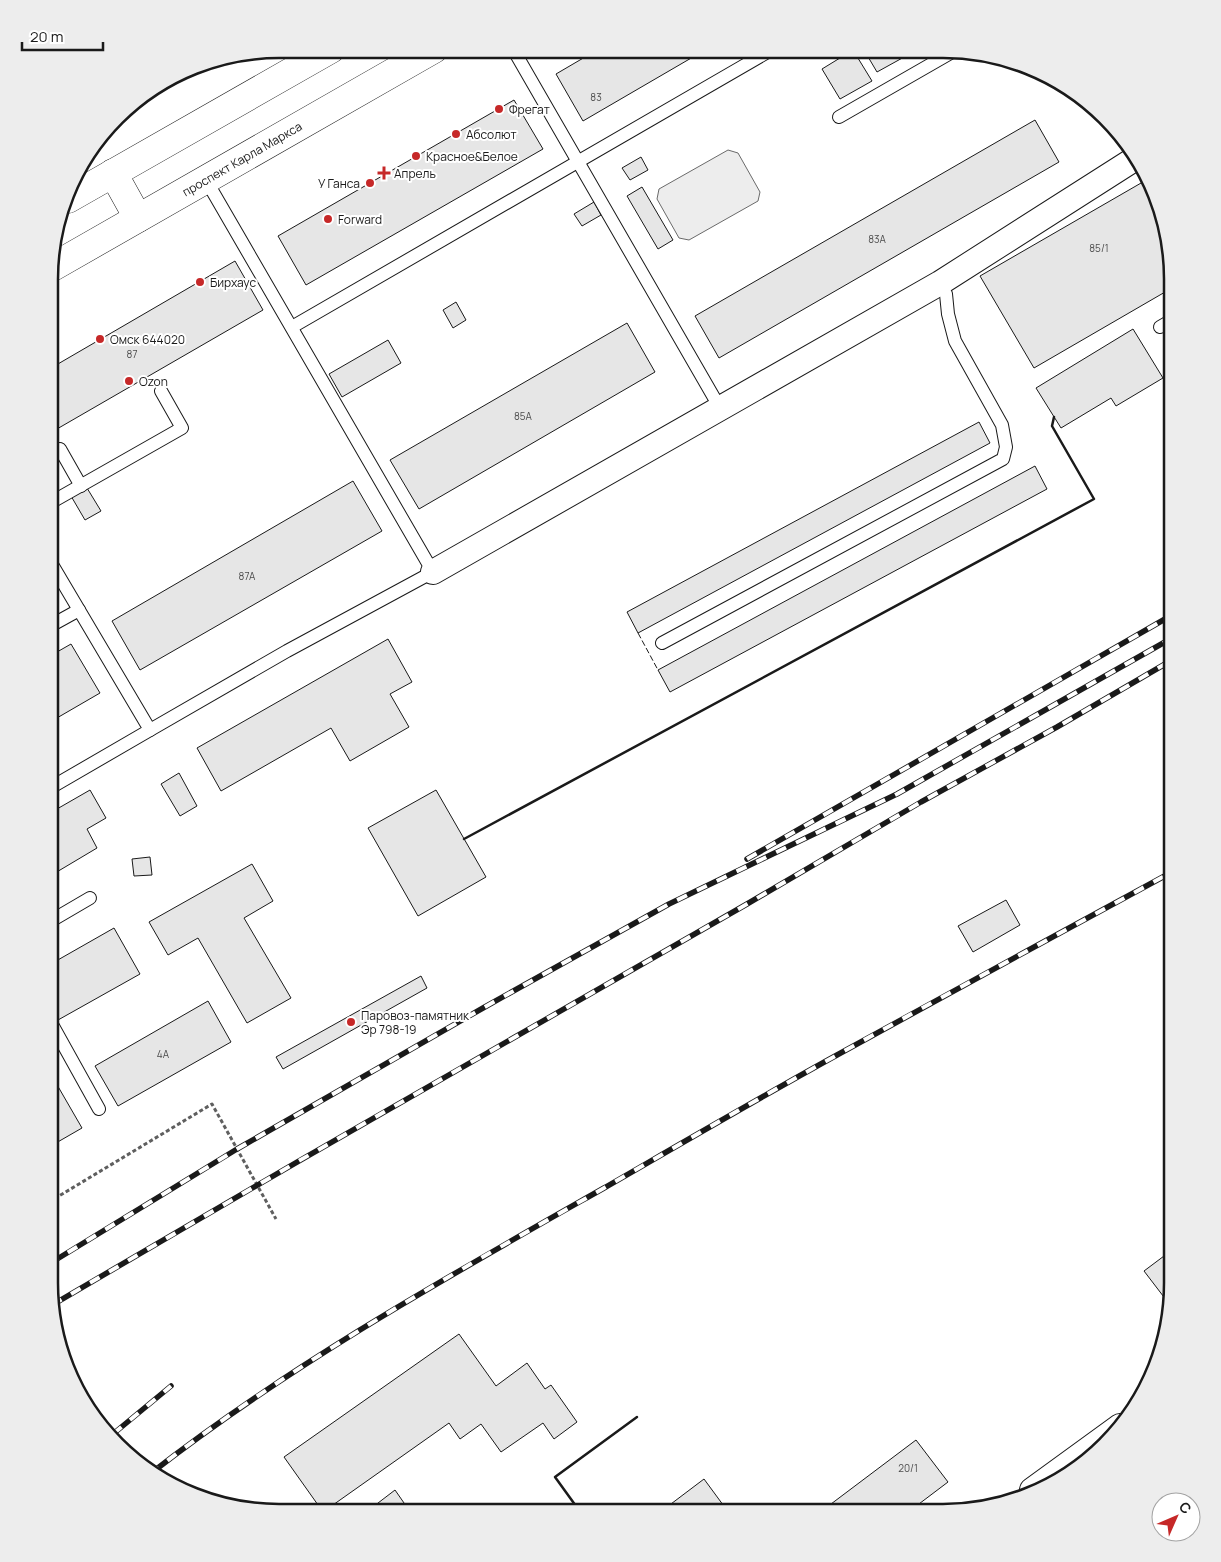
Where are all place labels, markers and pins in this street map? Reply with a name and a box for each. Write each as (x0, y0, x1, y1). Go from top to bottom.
place label: Фрегат (509, 101, 550, 118)
marker: Фрегат (493, 103, 505, 115)
place label: Абсолют (466, 126, 516, 143)
marker: Абсолют (450, 128, 462, 140)
place label: Красное&Белое (426, 148, 518, 165)
marker: Красное&Белое (410, 150, 422, 162)
place label: Апрель (394, 165, 436, 182)
marker: Апрель (378, 167, 390, 179)
place label: У Ганса (318, 175, 360, 192)
marker: У Ганса (364, 177, 376, 189)
place label: Forward (338, 211, 382, 228)
marker: Forward (322, 213, 334, 225)
place label: Бирхаус (210, 274, 256, 291)
marker: Бирхаус (194, 276, 206, 288)
place label: Омск 644020 (110, 331, 185, 348)
marker: Омск 644020 (94, 333, 106, 345)
place label: Ozon (139, 373, 168, 390)
marker: Ozon (123, 375, 135, 387)
place label: Паровоз-памятник Эр 798-19 (361, 1007, 470, 1038)
marker: Паровоз-памятник Эр 798-19 (345, 1016, 357, 1028)

